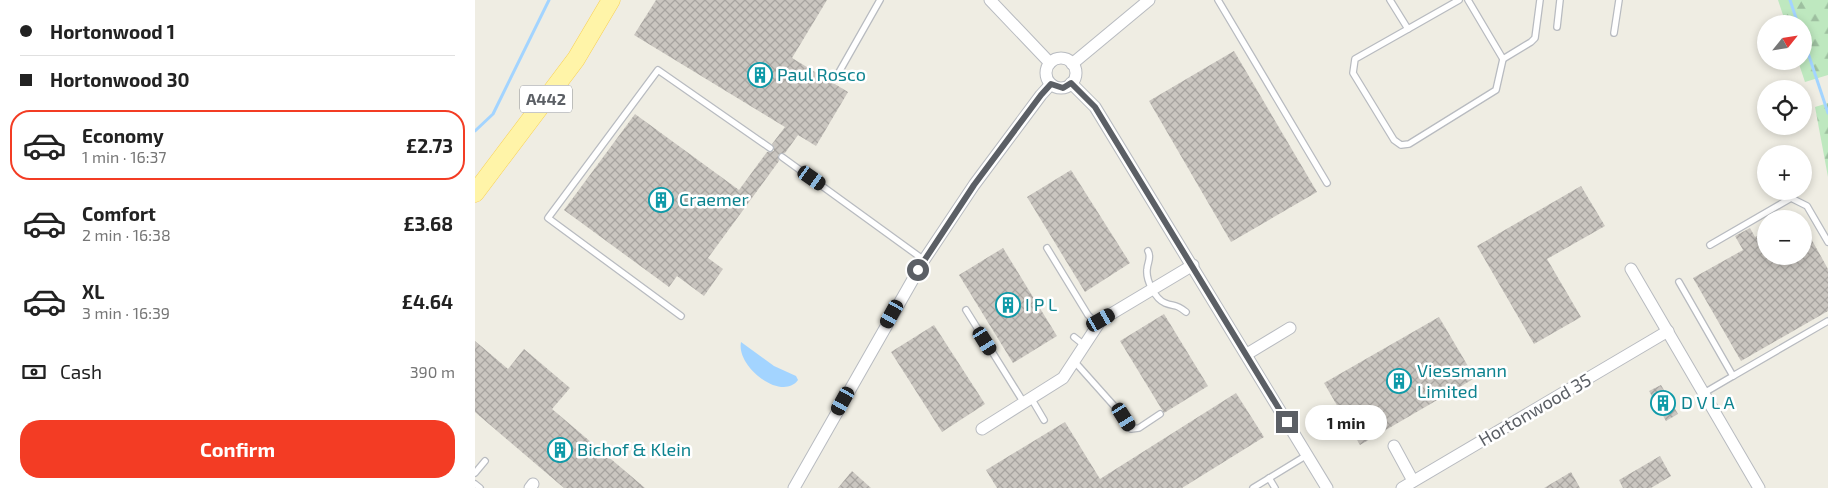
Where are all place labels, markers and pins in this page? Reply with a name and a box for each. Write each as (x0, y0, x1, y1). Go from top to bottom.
building icon: Paul Rosco (747, 62, 773, 88)
place label: Paul Rosco (777, 63, 866, 85)
building icon: Craemer (648, 187, 674, 213)
place label: Craemer (679, 188, 749, 210)
building icon: I P L (995, 292, 1021, 318)
place label: I P L (1025, 293, 1057, 315)
place label: Viessmann Limited (1417, 359, 1507, 402)
building icon: Viessmann Limited (1386, 368, 1412, 394)
building icon: D V L A (1650, 390, 1676, 416)
place label: D V L A (1681, 391, 1735, 413)
building icon: Bichof & Klein (547, 437, 573, 463)
place label: Bichof & Klein (577, 438, 691, 460)

